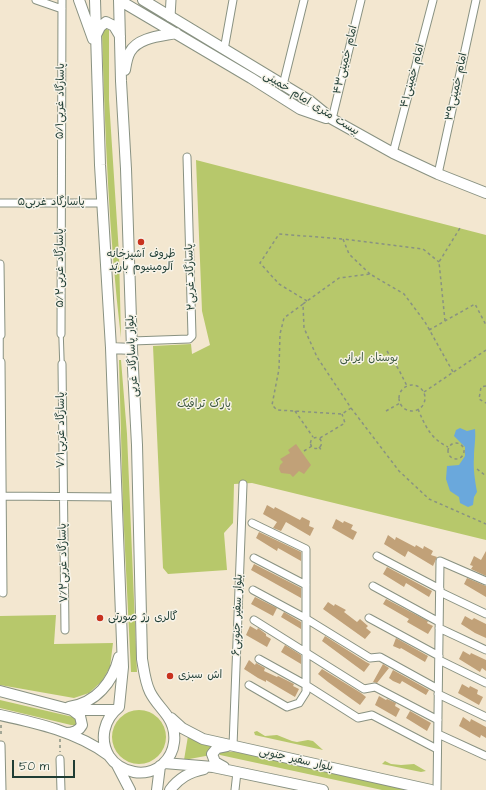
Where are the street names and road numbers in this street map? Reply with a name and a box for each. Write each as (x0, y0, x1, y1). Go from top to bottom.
street label: امام خمینی۴۳ (331, 24, 361, 96)
street label: امام خمینی۴۱ (398, 43, 428, 109)
street label: امام خمینی۳۹ (443, 52, 471, 122)
street label: پاسارگاد غربی۵/۱ (54, 63, 68, 139)
street label: بیست متری امام خمینی (261, 69, 361, 139)
street label: پاسارگاد غربی۵ (17, 196, 85, 210)
street label: پاسارگاد غربی۵/۲ (54, 228, 68, 308)
street label: پاسارگاد غربی۲ (183, 243, 199, 311)
street label: بلوار پاسارگاد غربی (124, 314, 142, 398)
street label: پاسارگاد غربی۷/۱ (55, 392, 69, 468)
street label: پاسارگاد غربی۷/۲ (57, 523, 71, 603)
street label: بلوار سفیر جنوبی۶ (230, 574, 246, 656)
street label: بلوار سفیر جنوبی (258, 745, 334, 775)

